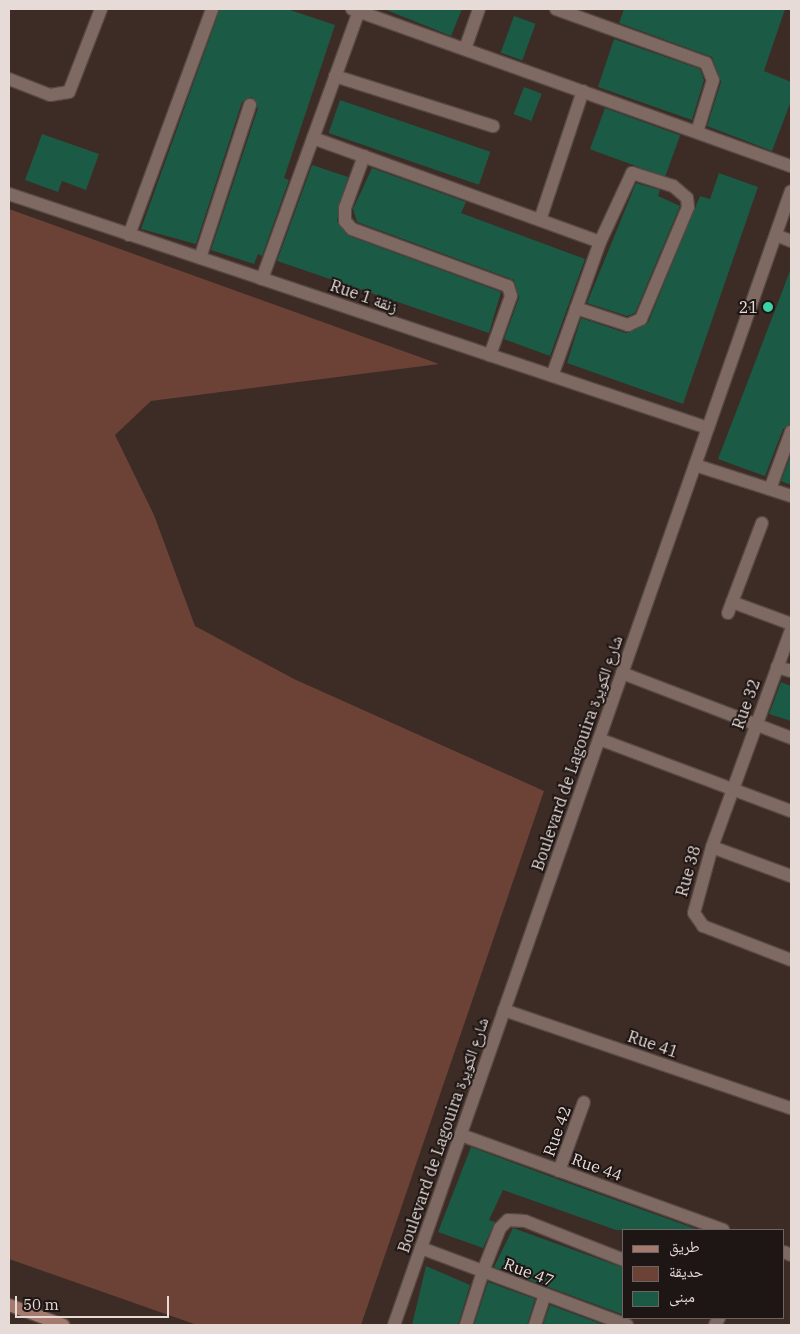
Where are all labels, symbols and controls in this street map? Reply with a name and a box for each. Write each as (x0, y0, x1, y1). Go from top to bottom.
street label: Rue 1 زنقة (328, 275, 400, 317)
place label: 21 (739, 297, 758, 317)
marker: 21 (762, 301, 774, 313)
street label: Boulevard de Lagouira شارع الكويرة (528, 633, 626, 873)
street label: Rue 32 (728, 676, 764, 732)
street label: Rue 38 (672, 843, 704, 899)
street label: Boulevard de Lagouira شارع الكويرة (394, 1015, 492, 1255)
street label: Rue 41 (625, 1026, 681, 1062)
street label: Rue 42 (539, 1103, 575, 1159)
street label: Rue 44 (569, 1149, 625, 1185)
legend (622, 1229, 785, 1319)
text: طريق (669, 1237, 700, 1256)
street label: Rue 47 (501, 1254, 557, 1290)
text: حديقة (669, 1262, 703, 1281)
scale bar (18, 1286, 171, 1318)
text: مبنى (669, 1287, 695, 1306)
text: 50 m (23, 1295, 59, 1314)

